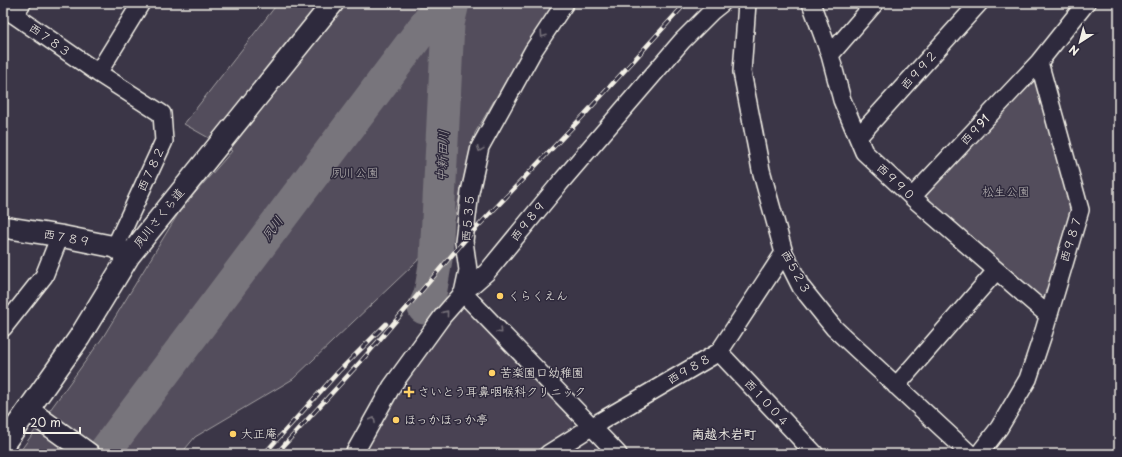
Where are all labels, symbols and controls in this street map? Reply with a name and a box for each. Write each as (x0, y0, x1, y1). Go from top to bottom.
street label: 西７８３ (26, 18, 75, 60)
north arrow (1060, 22, 1100, 62)
one-way arrow (541, 31, 548, 38)
text: N (1065, 41, 1082, 60)
street label: 西９９２ (896, 45, 941, 93)
street label: 西９91 (955, 110, 993, 149)
water label: 中新田川 (431, 130, 452, 182)
street label: 西７８２ (132, 143, 168, 194)
one-way arrow (477, 145, 485, 152)
street label: 西９９０ (873, 158, 920, 204)
park label: 夙川公園 (331, 163, 379, 181)
park label: 松生公園 (982, 182, 1030, 200)
street label: 夙川さくら道 (129, 184, 188, 251)
street label: 西５３５ (456, 193, 478, 243)
street label: 西９８９ (505, 196, 549, 245)
water label: 夙川 (256, 212, 287, 244)
street label: 西９８７ (1054, 213, 1086, 264)
street label: 西７８９ (42, 224, 92, 250)
street label: 西５２３ (777, 246, 816, 297)
place label: くらくえん (508, 286, 568, 304)
marker: くらくえん (495, 291, 505, 301)
one-way arrow (442, 310, 449, 317)
one-way arrow (495, 326, 502, 334)
street label: 西９８８ (663, 348, 714, 388)
place label: 苦楽園口幼稚園 (500, 363, 584, 381)
marker: 苦楽園口幼稚園 (487, 368, 497, 378)
street label: 西１００４ (741, 374, 795, 430)
place label: さいとう耳鼻咽喉科クリニック (418, 382, 586, 400)
marker: さいとう耳鼻咽喉科クリニック (403, 386, 415, 398)
scale bar (24, 409, 80, 435)
place label: ほっかほっか亭 (404, 410, 488, 428)
text: 20 m (30, 413, 61, 431)
marker: ほっかほっか亭 (391, 415, 401, 425)
one-way arrow (369, 417, 376, 424)
place label: 大正庵 (241, 424, 277, 442)
district label: 南越木岩町 (691, 424, 757, 443)
marker: 大正庵 (228, 429, 238, 439)

